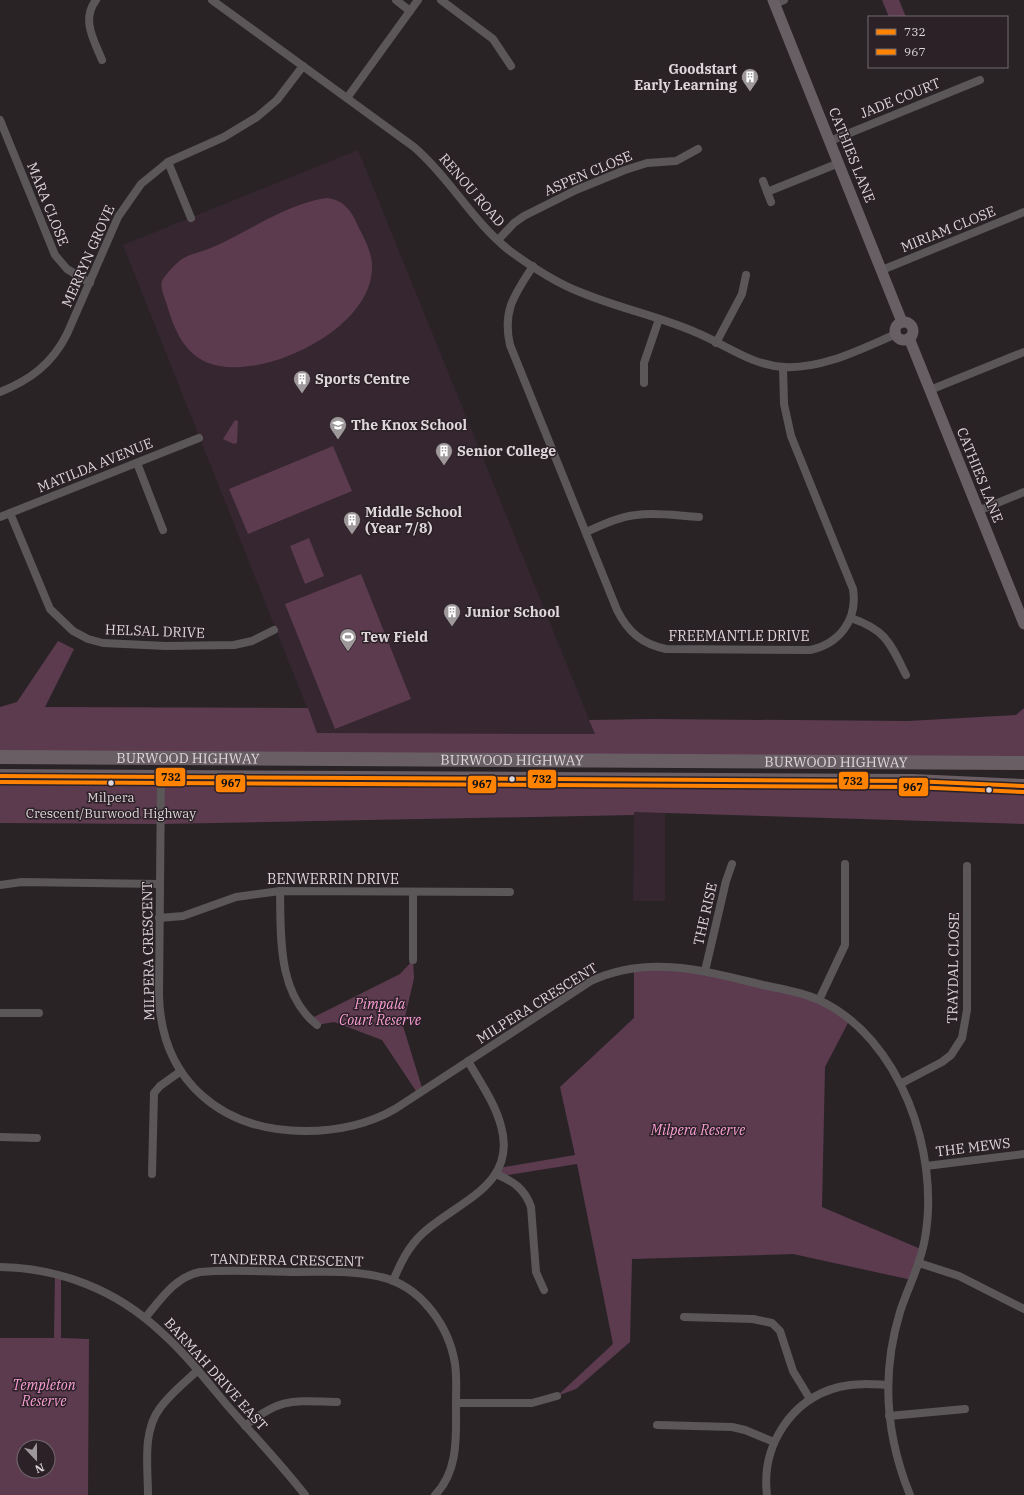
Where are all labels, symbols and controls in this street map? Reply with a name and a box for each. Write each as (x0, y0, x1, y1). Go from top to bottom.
legend (868, 16, 1008, 68)
text: 732 (904, 24, 926, 39)
text: 967 (904, 44, 926, 59)
place label: Goodstart Early Learning (634, 60, 738, 94)
building icon: Goodstart Early Learning (740, 67, 760, 92)
street label: JADE COURT (857, 74, 943, 122)
street label: CATHIES LANE (825, 105, 879, 205)
street label: ASPEN CLOSE (541, 146, 635, 200)
street label: RENOU ROAD (435, 150, 509, 230)
street label: MARA CLOSE (23, 160, 73, 248)
street label: MERRYN GROVE (57, 202, 119, 310)
street label: MIRIAM CLOSE (898, 202, 998, 256)
building icon: Sports Centre (292, 369, 312, 394)
place label: Sports Centre (315, 370, 410, 388)
school or university icon: The Knox School (328, 415, 348, 440)
place label: The Knox School (351, 416, 467, 434)
street label: CATHIES LANE (953, 425, 1007, 525)
street label: MATILDA AVENUE (35, 434, 155, 496)
building icon: Senior College (434, 441, 454, 466)
place label: Senior College (457, 442, 556, 460)
place label: Middle School (Year 7/8) (365, 503, 463, 537)
building icon: Middle School (Year 7/8) (342, 510, 362, 535)
building icon: Junior School (442, 602, 462, 627)
place label: Junior School (465, 603, 560, 621)
street label: HELSAL DRIVE (105, 620, 205, 642)
sports icon: Tew Field (338, 627, 358, 652)
street label: FREEMANTLE DRIVE (669, 627, 809, 645)
place label: Tew Field (361, 628, 428, 646)
street label: BURWOOD HIGHWAY (116, 749, 260, 768)
street label: BURWOOD HIGHWAY (440, 751, 584, 769)
street label: BURWOOD HIGHWAY (764, 752, 908, 771)
line badge: 732 (155, 767, 186, 787)
line badge: 732 (527, 769, 557, 789)
text: 732 (161, 770, 181, 784)
line badge: 732 (838, 771, 869, 790)
text: 732 (532, 772, 552, 786)
line badge: 967 (215, 774, 246, 793)
unlabelled marker (507, 774, 517, 784)
text: 732 (843, 774, 863, 788)
line badge: 967 (467, 775, 497, 794)
text: 967 (221, 776, 241, 790)
text: 967 (472, 777, 492, 791)
line badge: 967 (898, 777, 929, 797)
marker: Milpera Crescent/Burwood Highway (106, 778, 116, 788)
text: 967 (903, 780, 923, 794)
unlabelled marker (984, 785, 994, 795)
place label: Milpera Crescent/Burwood Highway (26, 789, 196, 822)
street label: BENWERRIN DRIVE (267, 870, 399, 888)
street label: MILPERA CRESCENT (138, 881, 158, 1021)
street label: THE RISE (689, 881, 721, 947)
street label: TRAYDAL CLOSE (943, 912, 963, 1024)
street label: MILPERA CRESCENT (473, 958, 601, 1048)
park label: Pimpala Court Reserve (339, 995, 422, 1029)
park label: Milpera Reserve (650, 1121, 746, 1139)
street label: THE MEWS (935, 1133, 1011, 1161)
street label: TANDERRA CRESCENT (210, 1250, 364, 1270)
street label: BARMAH DRIVE EAST (161, 1314, 271, 1434)
park label: Templeton Reserve (12, 1376, 76, 1410)
north arrow (16, 1439, 56, 1479)
text: N (33, 1460, 46, 1477)

